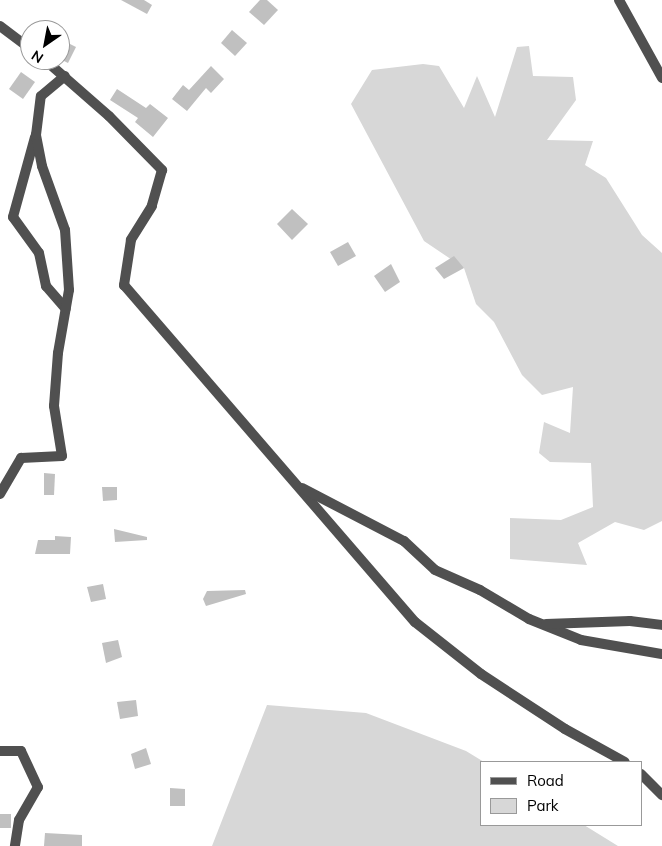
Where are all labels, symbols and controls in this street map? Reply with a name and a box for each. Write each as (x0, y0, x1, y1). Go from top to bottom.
north arrow (20, 20, 70, 70)
text: N (28, 46, 47, 67)
legend (480, 761, 642, 826)
text: Road (527, 771, 564, 790)
text: Park (527, 796, 559, 815)

